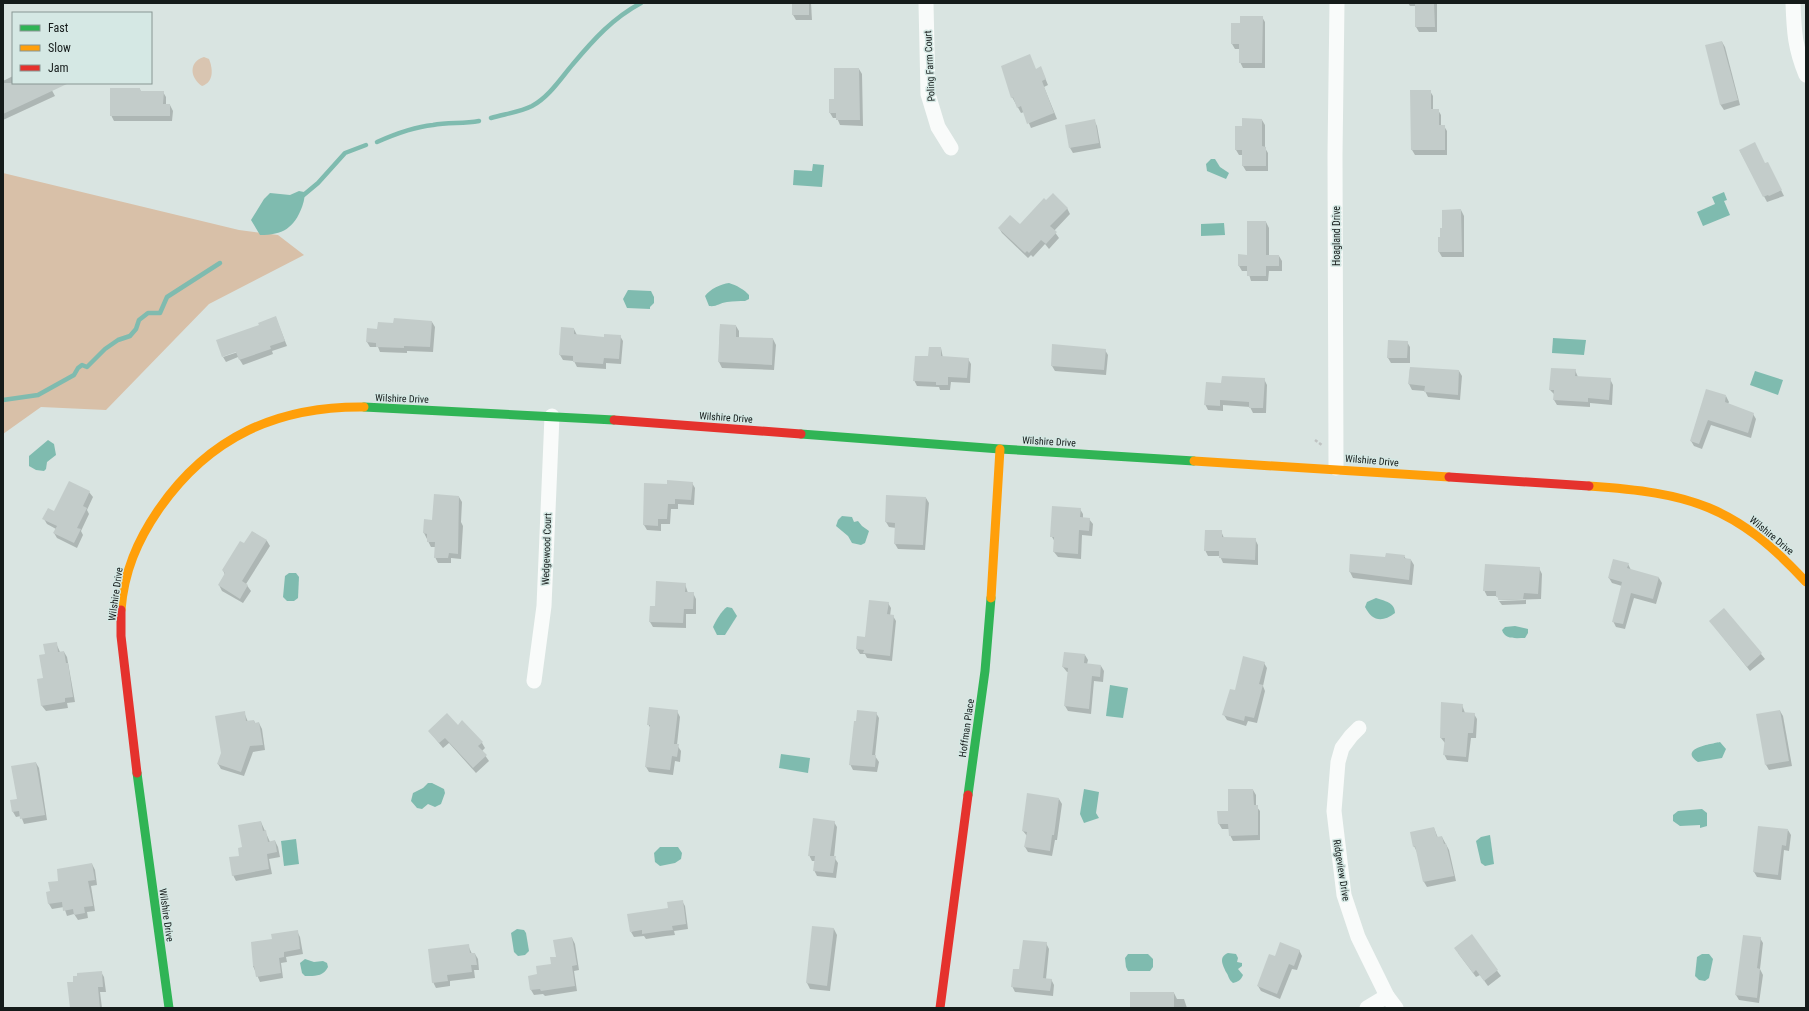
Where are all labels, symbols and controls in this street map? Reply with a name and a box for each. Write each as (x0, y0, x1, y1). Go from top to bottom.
legend (12, 12, 152, 84)
text: Fast (48, 21, 69, 35)
street label: Poling Farm Court (922, 30, 937, 102)
text: Slow (48, 41, 71, 55)
text: Jam (48, 61, 69, 75)
street label: Hoagland Drive (1331, 206, 1342, 266)
street label: Wilshire Drive (375, 392, 429, 405)
street label: Wilshire Drive (699, 410, 753, 425)
street label: Wilshire Drive (1022, 435, 1076, 448)
street label: Wilshire Drive (1345, 453, 1400, 468)
street label: Wedgewood Court (540, 513, 553, 585)
street label: Wilshire Drive (1748, 514, 1796, 557)
street label: Wilshire Drive (106, 566, 125, 621)
street label: Hoffman Place (957, 698, 976, 758)
street label: Ridgeview Drive (1331, 839, 1352, 902)
street label: Wilshire Drive (157, 888, 176, 943)

